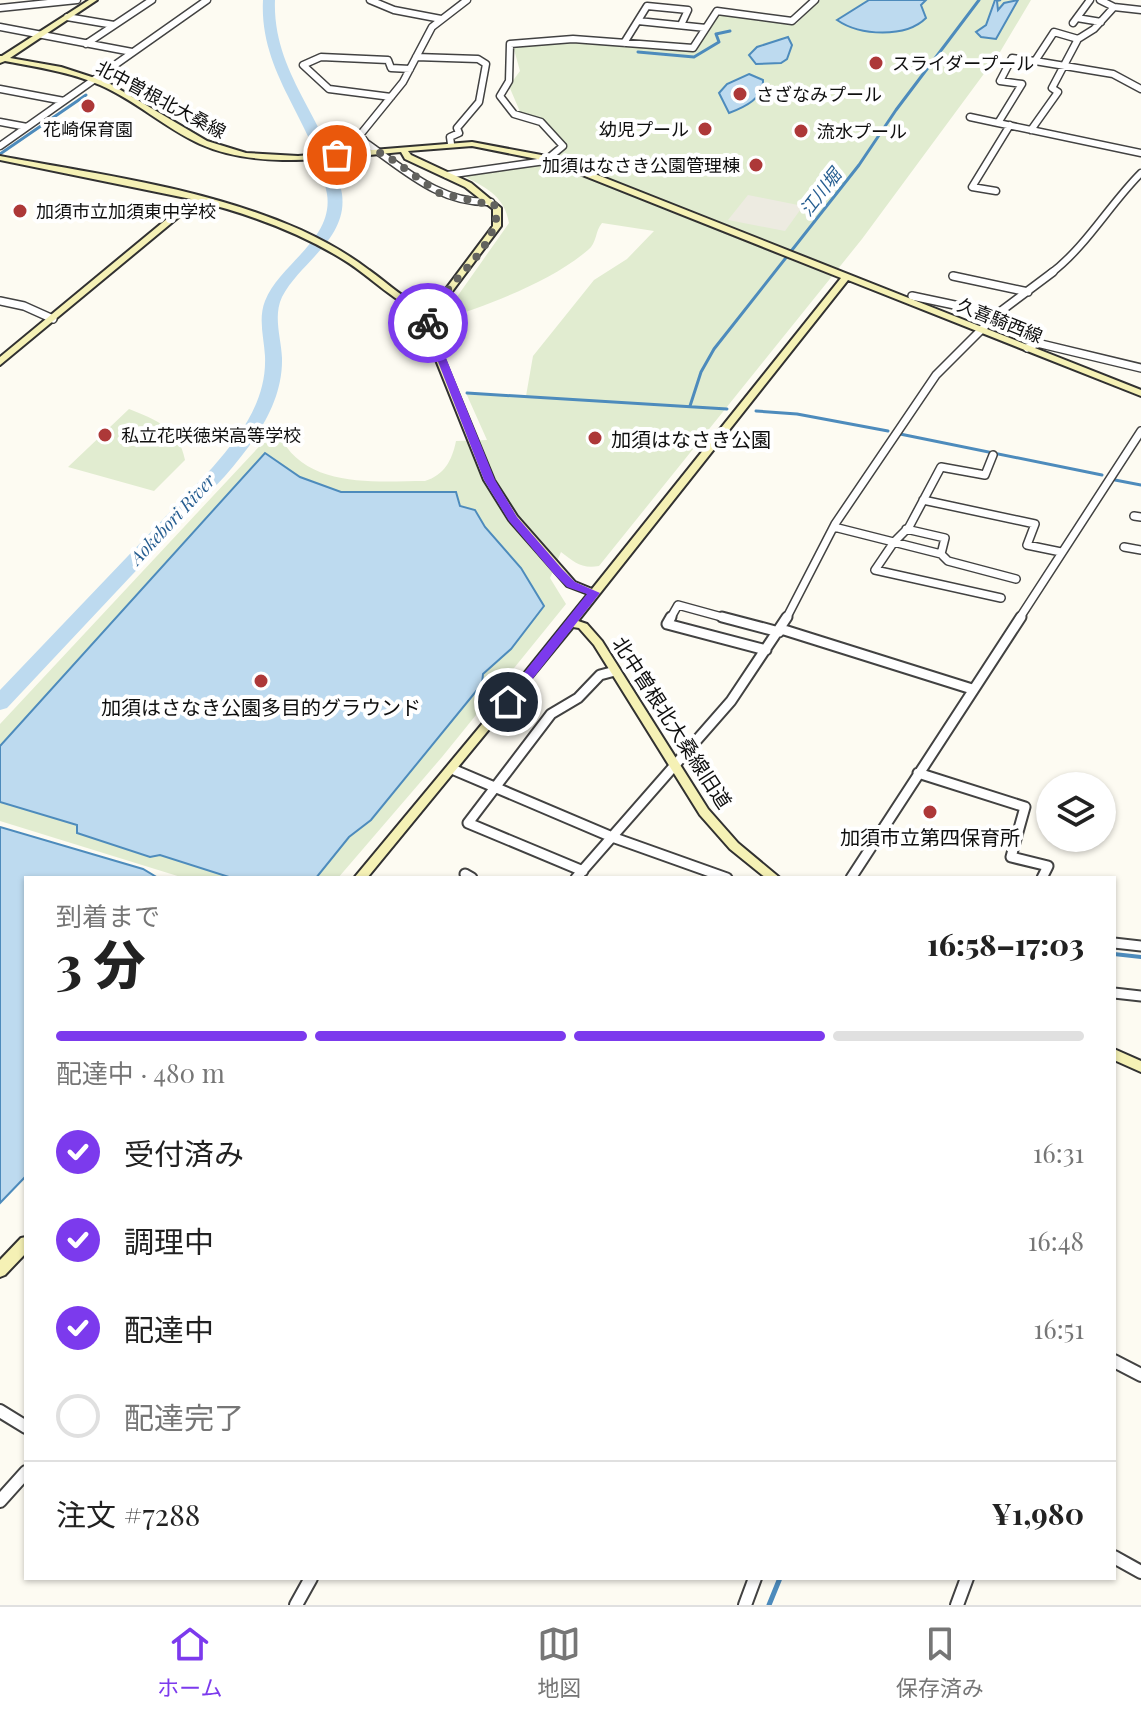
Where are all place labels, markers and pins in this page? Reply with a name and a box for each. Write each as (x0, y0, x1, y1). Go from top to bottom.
place label: スライダープール (892, 51, 1034, 75)
marker: スライダープール (867, 54, 885, 72)
place label: さざなみプール (756, 82, 882, 106)
marker: さざなみプール (731, 85, 749, 103)
marker: 花崎保育園 (79, 97, 97, 115)
place label: 花崎保育園 (43, 117, 133, 141)
place label: 幼児プール (599, 117, 689, 141)
place label: 流水プール (817, 119, 907, 143)
marker: 幼児プール (696, 120, 714, 138)
pin (303, 121, 371, 189)
marker: 流水プール (792, 122, 810, 140)
place label: 加須はなさき公園管理棟 (542, 153, 740, 177)
marker: 加須はなさき公園管理棟 (747, 156, 765, 174)
place label: 加須市立加須東中学校 (36, 199, 216, 223)
marker: 加須市立加須東中学校 (11, 202, 29, 220)
place label: 私立花咲徳栄高等学校 (121, 423, 301, 447)
place label: 加須はなさき公園 (611, 425, 771, 452)
marker: 私立花咲徳栄高等学校 (96, 426, 114, 444)
marker: 加須はなさき公園 (586, 429, 604, 447)
pin (474, 668, 542, 736)
marker: 加須はさなき公園多目的グラウンド (252, 672, 270, 690)
place label: 加須はさなき公園多目的グラウンド (101, 693, 421, 720)
marker: 加須市立第四保育所 (921, 803, 939, 821)
place label: 加須市立第四保育所 (840, 823, 1020, 850)

